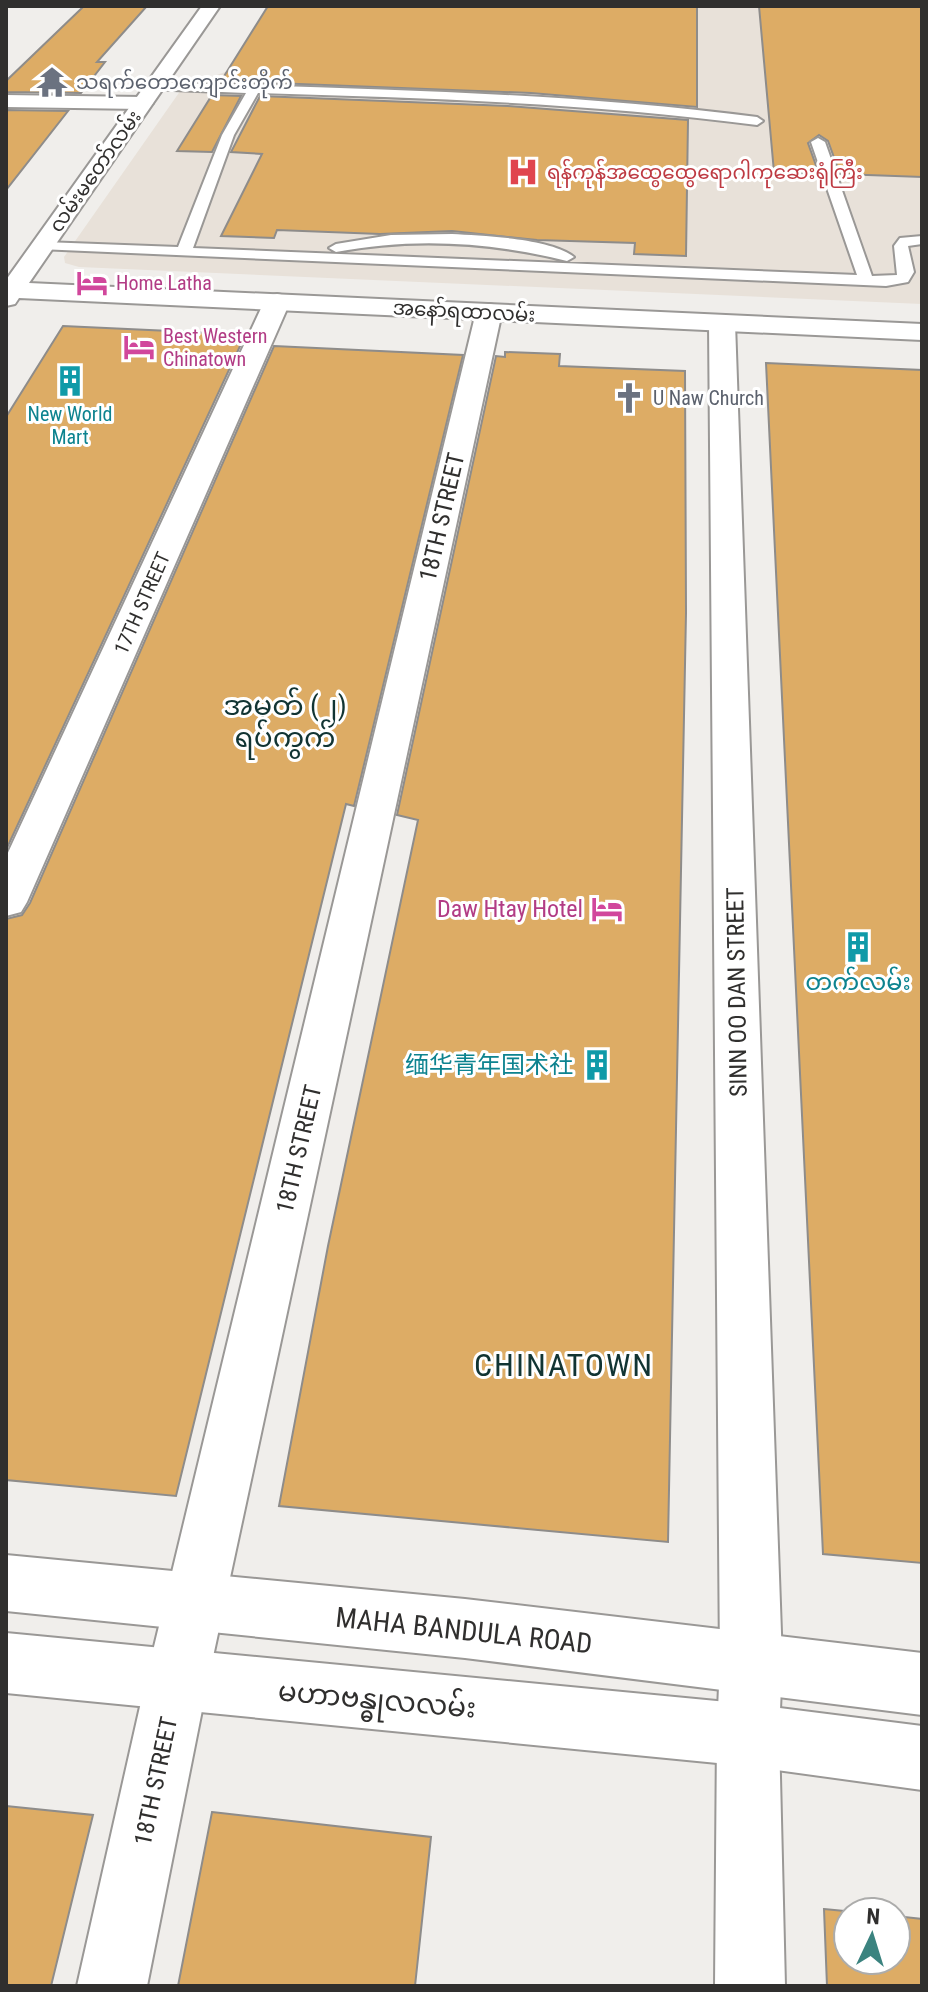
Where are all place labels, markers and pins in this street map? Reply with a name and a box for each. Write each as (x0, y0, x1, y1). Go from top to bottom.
temple icon: သရက်တောကျောင်းတိုက် (35, 65, 69, 99)
place label: သရက်တောကျောင်းတိုက် (76, 68, 293, 99)
hospital icon: ရန်ကုန်အထွေထွေရောဂါကုဆေးရုံကြီး (506, 155, 540, 189)
place label: ရန်ကုန်အထွေထွေရောဂါကုဆေးရုံကြီး (547, 158, 863, 189)
hotel icon: Home Latha (75, 266, 109, 300)
place label: Home Latha (116, 271, 212, 295)
place label: Best Western Chinatown (163, 324, 267, 371)
hotel icon: Best Western Chinatown (122, 330, 156, 364)
building icon: New World Mart (53, 364, 87, 398)
church icon: U Naw Church (612, 381, 646, 415)
place label: U Naw Church (653, 386, 764, 410)
place label: New World Mart (28, 402, 112, 449)
hotel icon: Daw Htay Hotel (590, 892, 624, 926)
place label: Daw Htay Hotel (437, 895, 583, 923)
building icon: တက်လမ်း (841, 930, 875, 964)
place label: တက်လမ်း (805, 966, 911, 996)
building icon: 缅华青年国术社 (580, 1048, 614, 1082)
place label: 缅华青年国术社 (405, 1051, 573, 1079)

